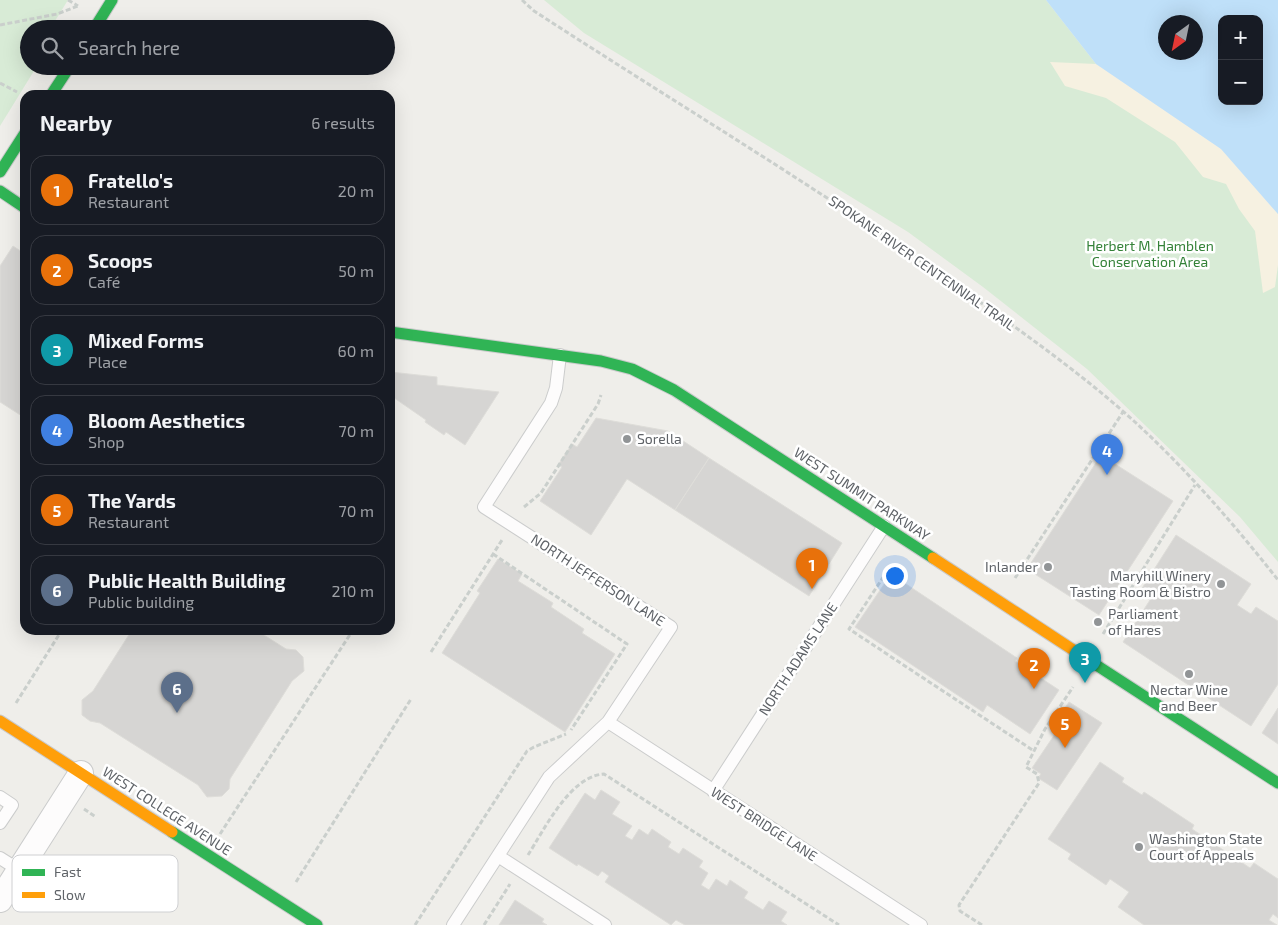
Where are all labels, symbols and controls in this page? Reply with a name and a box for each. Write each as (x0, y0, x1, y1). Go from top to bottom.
north arrow (1158, 15, 1203, 60)
map controls (1218, 15, 1263, 105)
button: + (1218, 15, 1263, 60)
search box (20, 20, 395, 75)
icon: search (38, 34, 66, 62)
text: Search here (78, 36, 180, 59)
button: − (1218, 60, 1263, 105)
text: Nearby (40, 110, 112, 135)
text: 6 results (311, 113, 375, 132)
text: Fratello's (88, 169, 173, 192)
text: 1 (54, 181, 60, 200)
text: 20 m (338, 181, 374, 200)
text: Restaurant (88, 192, 169, 211)
street label: SPOKANE RIVER CENTENNIAL TRAIL (826, 192, 1019, 334)
park label: Herbert M. Hamblen Conservation Area (1086, 237, 1214, 270)
text: Scoops (88, 249, 153, 272)
text: 2 (52, 261, 62, 280)
text: 50 m (338, 261, 374, 280)
text: Café (88, 272, 120, 291)
text: Mixed Forms (88, 329, 204, 352)
text: 3 (52, 341, 62, 360)
text: 60 m (338, 341, 374, 360)
text: Place (88, 352, 127, 371)
text: Bloom Aesthetics (88, 409, 245, 432)
text: 4 (52, 421, 62, 440)
text: 70 m (339, 421, 374, 440)
place label: Sorella (637, 430, 682, 447)
text: Shop (88, 432, 125, 451)
marker: Sorella (621, 433, 633, 445)
pin: 4 (1091, 434, 1123, 475)
street label: WEST SUMMIT PARKWAY (791, 443, 933, 544)
text: The Yards (88, 489, 176, 512)
text: 5 (53, 501, 61, 520)
text: 70 m (339, 501, 374, 520)
text: Restaurant (88, 512, 169, 531)
street label: NORTH JEFFERSON LANE (528, 530, 668, 629)
pin: 1 (796, 548, 828, 589)
place label: Inlander (985, 558, 1038, 575)
marker: Inlander (1042, 561, 1054, 573)
your location (882, 563, 908, 589)
place label: Maryhill Winery Tasting Room & Bistro (1070, 567, 1212, 600)
text: Public Health Building (88, 569, 285, 592)
marker: Maryhill Winery Tasting Room & Bistro (1215, 578, 1227, 590)
text: 6 (52, 581, 62, 600)
text: 210 m (331, 581, 374, 600)
text: Public building (88, 592, 194, 611)
street label: NORTH ADAMS LANE (755, 599, 841, 719)
place label: Parliament of Hares (1108, 605, 1178, 638)
marker: Parliament of Hares (1092, 616, 1104, 628)
pin: 3 (1069, 642, 1101, 683)
pin: 2 (1018, 648, 1050, 689)
marker: Nectar Wine and Beer (1183, 668, 1195, 680)
pin: 6 (161, 672, 193, 713)
place label: Nectar Wine and Beer (1150, 681, 1228, 714)
pin: 5 (1049, 707, 1081, 748)
street label: WEST COLLEGE AVENUE (100, 763, 235, 859)
street label: WEST BRIDGE LANE (708, 783, 821, 864)
place label: Washington State Court of Appeals (1149, 830, 1263, 863)
marker: Washington State Court of Appeals (1133, 841, 1145, 853)
legend (12, 855, 178, 912)
text: Fast (54, 863, 81, 880)
text: Slow (54, 886, 86, 903)

